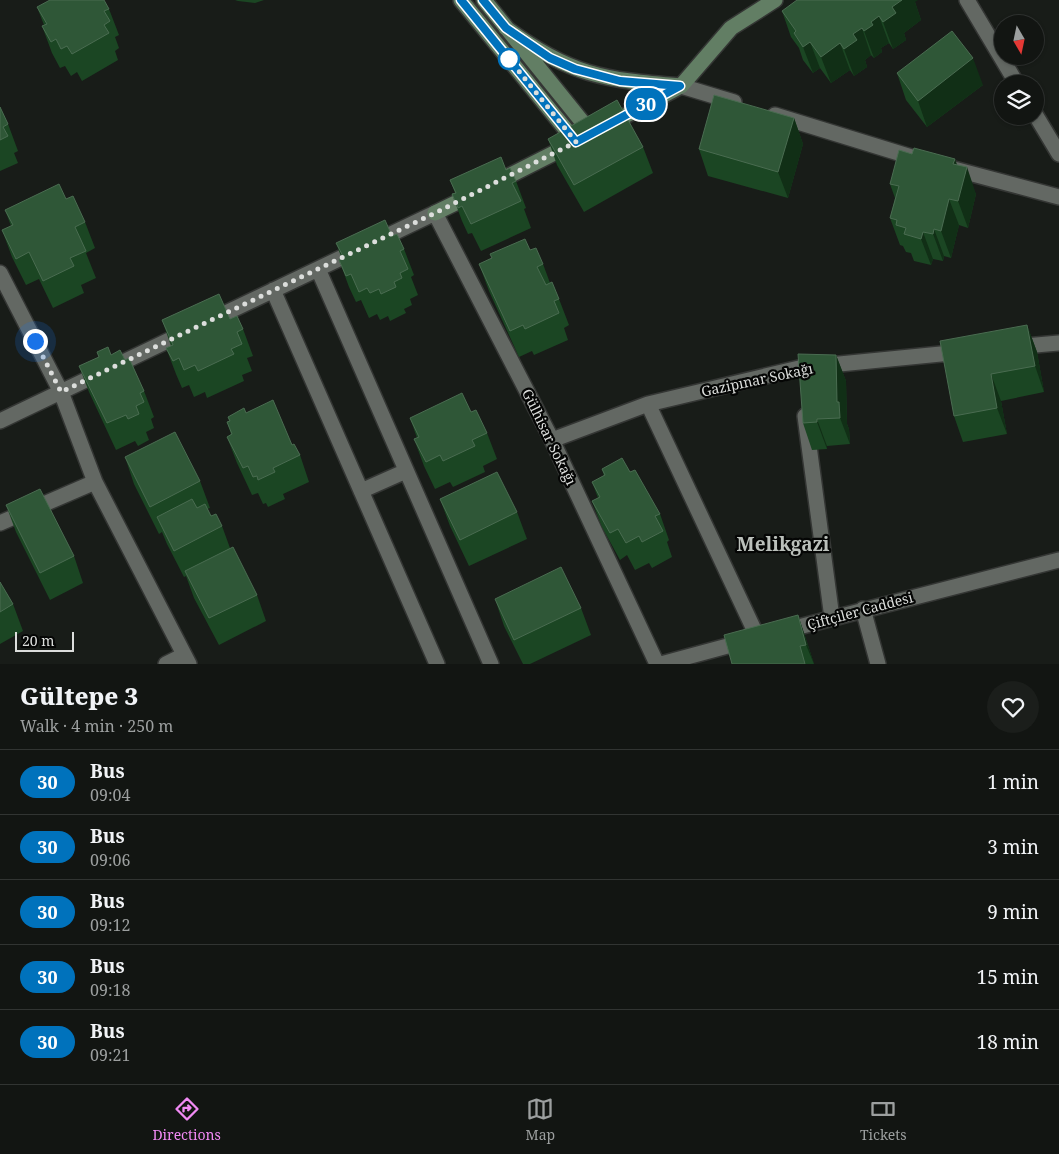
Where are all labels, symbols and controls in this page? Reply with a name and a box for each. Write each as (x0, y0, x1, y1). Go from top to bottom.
north arrow (994, 15, 1044, 65)
map controls (994, 15, 1044, 125)
unlabelled marker (498, 48, 520, 70)
button: layers (994, 75, 1044, 125)
line badge: 30 (624, 88, 668, 120)
text: 30 (636, 92, 656, 116)
your location (23, 329, 48, 354)
street label: Gazipınar Sokağı (699, 358, 815, 401)
street label: Gülhisar Sokağı (518, 386, 581, 489)
district label: Melikgazi (737, 531, 830, 557)
street label: Çiftçiler Caddesi (805, 587, 915, 634)
scale bar (15, 629, 74, 652)
text: 20 m (22, 631, 55, 650)
text: Gültepe 3 (20, 679, 138, 712)
button: heart (987, 681, 1039, 733)
text: Walk · 4 min · 250 m (20, 715, 173, 737)
text: Bus (90, 758, 125, 784)
text: 1 min (987, 769, 1039, 795)
text: 30 (37, 770, 58, 794)
text: 09:04 (90, 784, 130, 806)
text: Bus (90, 823, 125, 849)
text: 3 min (987, 834, 1039, 860)
text: 30 (37, 835, 58, 859)
text: 09:06 (90, 849, 130, 871)
text: Bus (90, 888, 125, 914)
text: 9 min (987, 899, 1039, 925)
text: 30 (37, 900, 58, 924)
text: 09:12 (90, 914, 130, 936)
text: Bus (90, 953, 125, 979)
text: 15 min (977, 964, 1039, 990)
text: 30 (37, 965, 58, 989)
text: 09:18 (90, 979, 130, 1001)
text: Bus (90, 1018, 125, 1044)
text: 18 min (977, 1029, 1039, 1055)
text: 30 (37, 1030, 58, 1054)
text: 09:21 (90, 1044, 130, 1066)
tab: Directions (152, 1095, 221, 1144)
tab: Map (526, 1095, 555, 1144)
tab: Tickets (860, 1095, 907, 1144)

